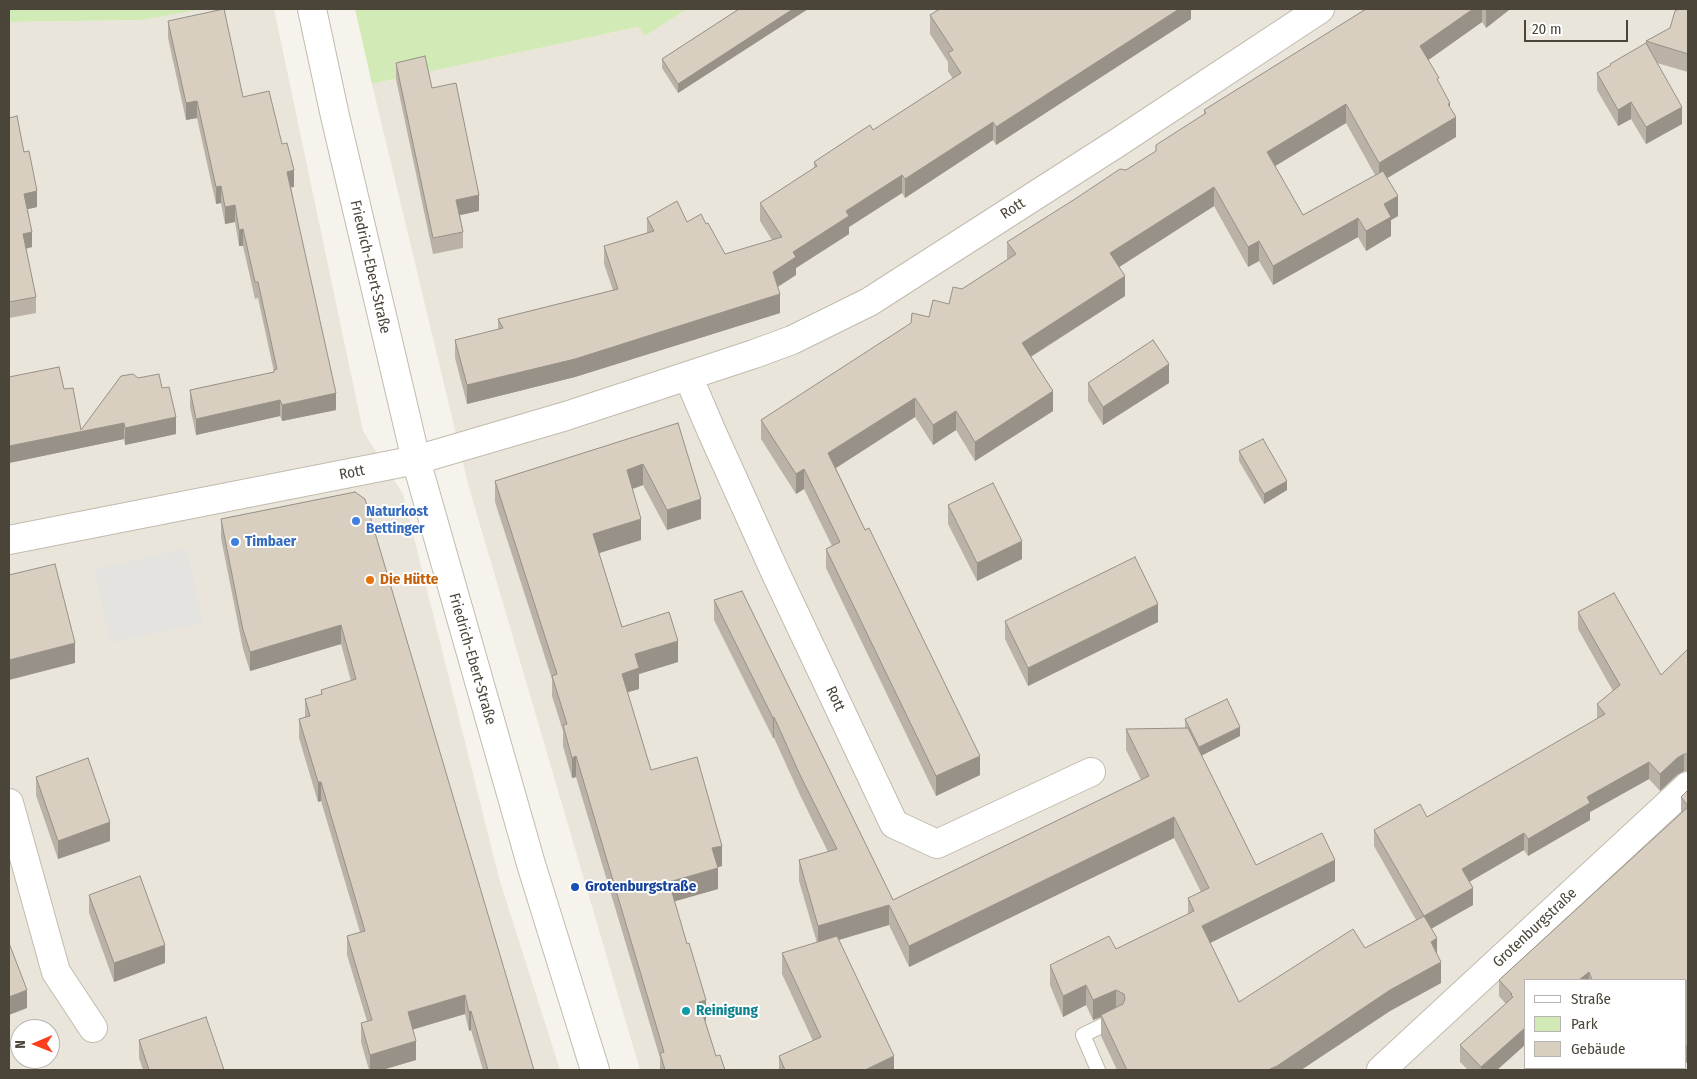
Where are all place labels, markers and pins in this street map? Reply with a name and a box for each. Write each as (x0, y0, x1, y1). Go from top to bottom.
place label: Naturkost Bettinger (366, 503, 428, 538)
marker: Naturkost Bettinger (350, 515, 362, 527)
place label: Timbaer (245, 533, 296, 551)
marker: Timbaer (229, 536, 241, 548)
place label: Die Hütte (380, 571, 438, 589)
marker: Die Hütte (364, 574, 376, 586)
place label: Grotenburgstraße (585, 878, 696, 896)
marker: Grotenburgstraße (569, 881, 581, 893)
place label: Reinigung (696, 1002, 758, 1020)
marker: Reinigung (680, 1005, 692, 1017)

